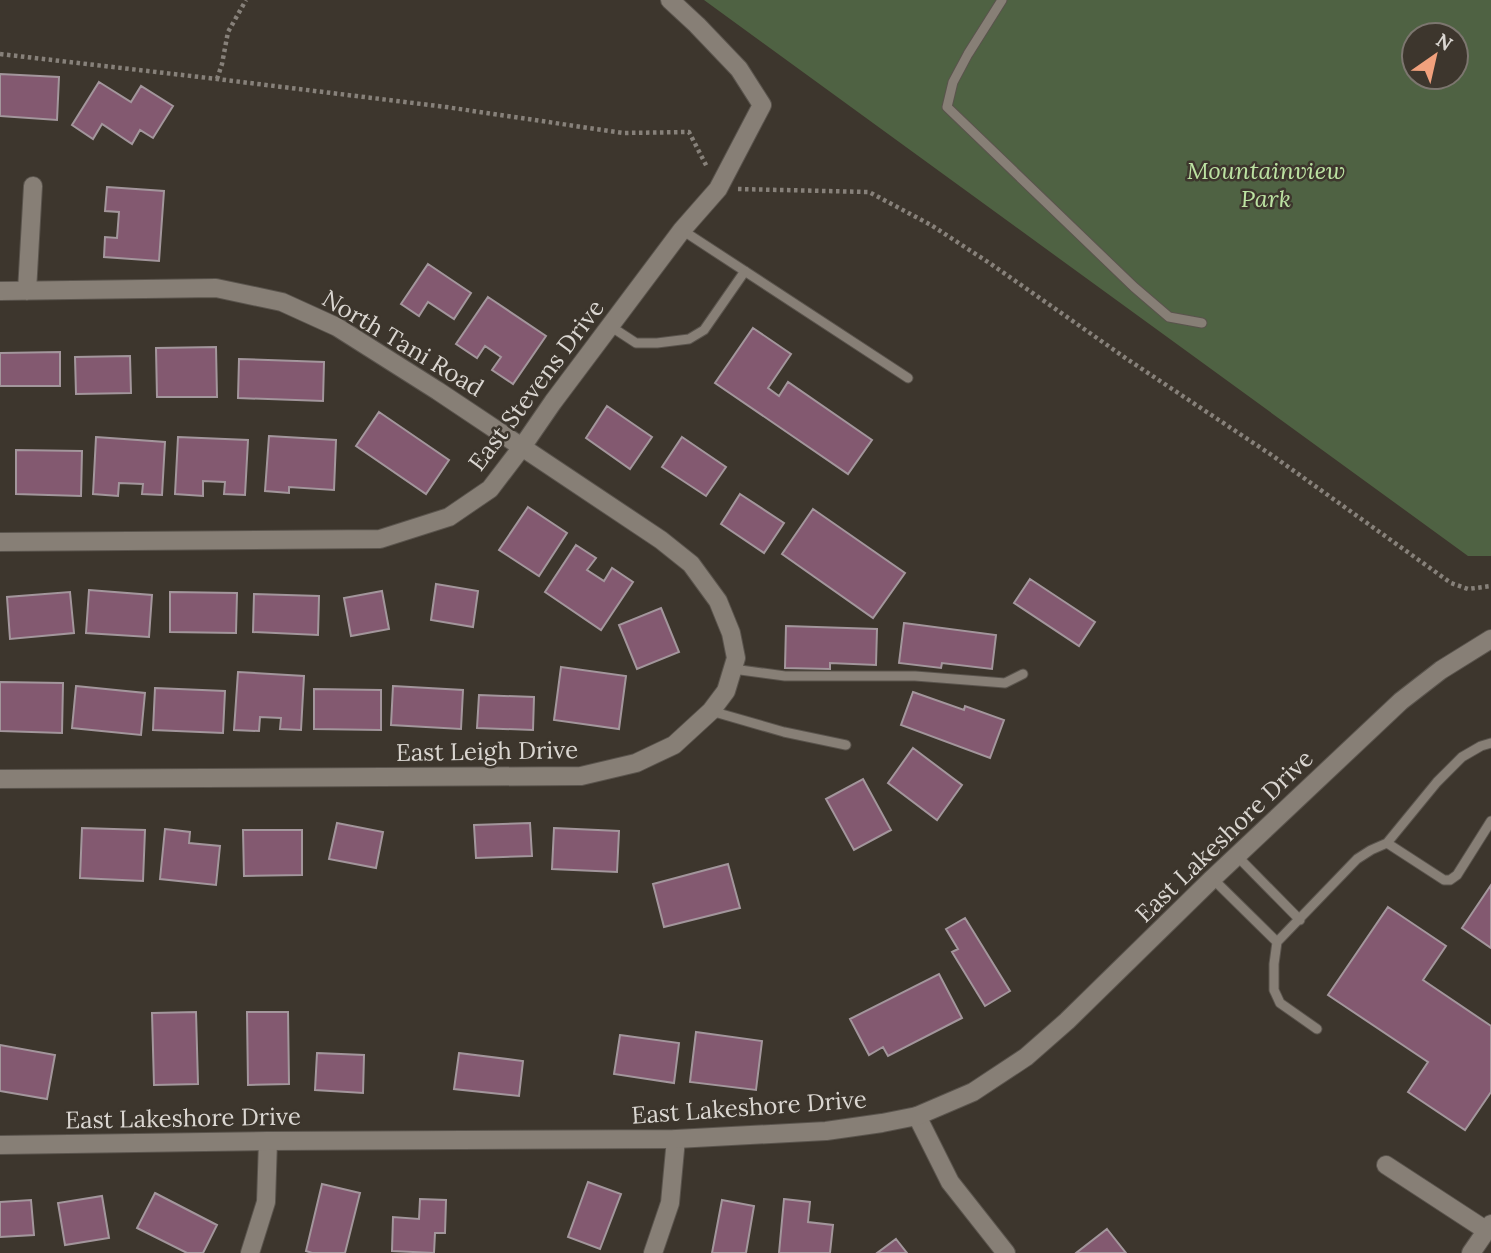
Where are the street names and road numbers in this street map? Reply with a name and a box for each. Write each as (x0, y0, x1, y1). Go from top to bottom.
street label: North Tani Road (317, 283, 489, 403)
street label: East Stevens Drive (461, 293, 611, 477)
street label: East Leigh Drive (396, 734, 578, 768)
street label: East Lakeshore Drive (1128, 743, 1320, 929)
street label: East Lakeshore Drive (630, 1083, 868, 1131)
street label: East Lakeshore Drive (65, 1100, 301, 1136)

